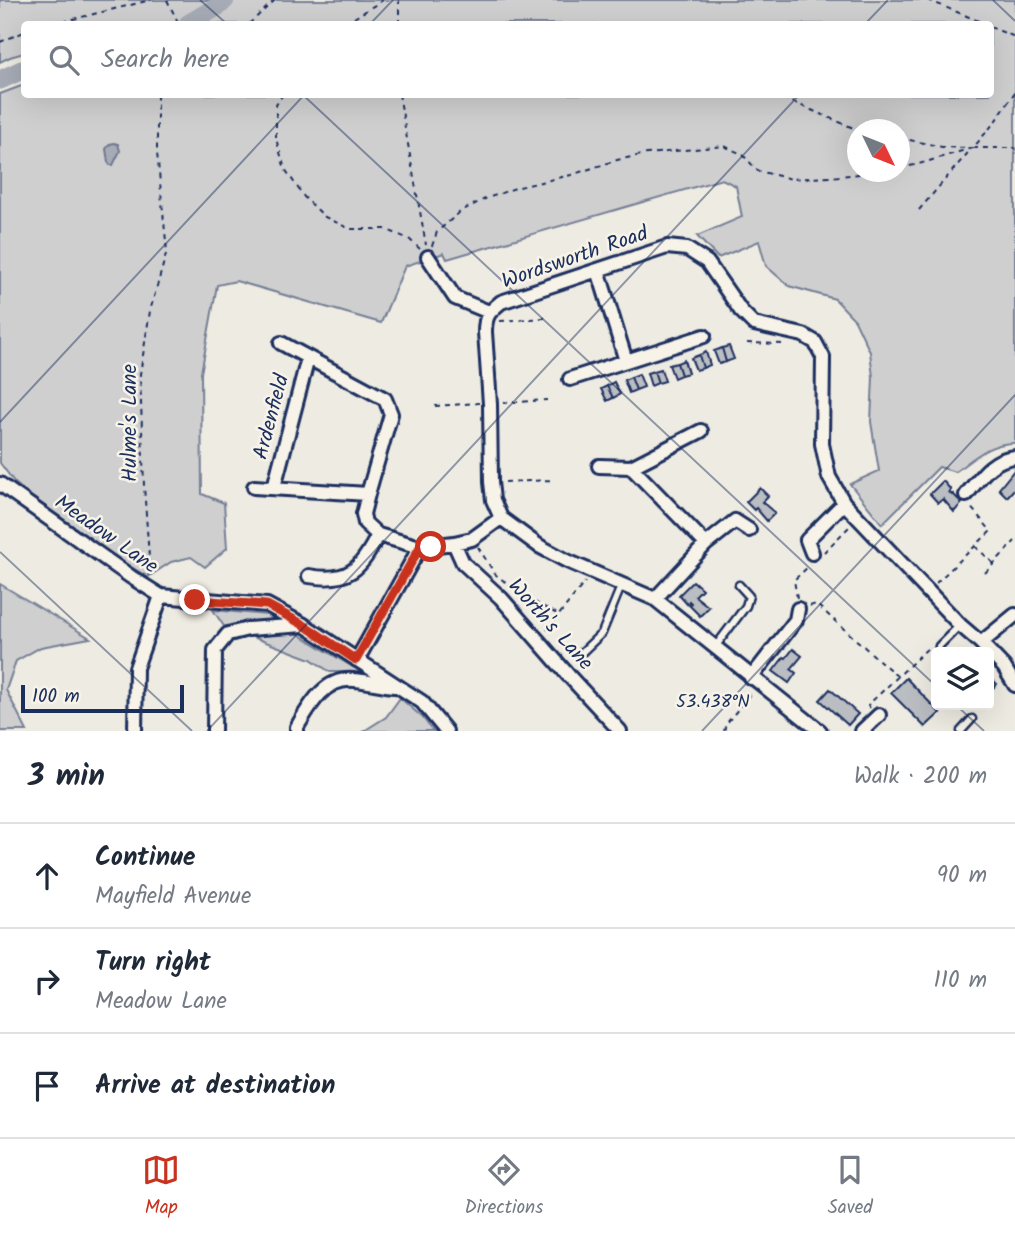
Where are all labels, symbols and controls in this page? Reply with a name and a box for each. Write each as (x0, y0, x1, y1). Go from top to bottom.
search box (21, 21, 994, 98)
text: Search here (101, 39, 229, 81)
icon: search (45, 41, 83, 79)
north arrow (847, 119, 910, 182)
street label: Wordsworth Road (497, 217, 653, 298)
street label: Hulme's Lane (114, 364, 147, 482)
street label: Ardenfield (245, 370, 299, 463)
street label: Meadow Lane (47, 487, 165, 583)
route start (415, 531, 446, 562)
street label: Worth's Lane (499, 571, 601, 679)
route end (179, 584, 210, 615)
map controls (931, 647, 994, 710)
button: layers (931, 647, 994, 710)
scale bar (21, 682, 184, 714)
text: 100 m (32, 682, 80, 712)
text: 53.438°N (676, 688, 750, 717)
text: 3 min (28, 753, 105, 801)
text: Walk · 200 m (854, 759, 987, 795)
text: Continue (95, 837, 196, 879)
icon: ahead (28, 857, 66, 895)
text: 90 m (937, 858, 987, 894)
text: Mayfield Avenue (95, 879, 251, 915)
text: Turn right (95, 942, 211, 984)
icon: right (28, 962, 66, 1000)
text: 110 m (934, 963, 987, 999)
text: Meadow Lane (95, 984, 227, 1020)
text: Arrive at destination (95, 1065, 335, 1107)
icon: arrive (28, 1067, 66, 1105)
tab: Map (142, 1151, 180, 1223)
tab: Directions (465, 1151, 543, 1223)
tab: Saved (828, 1151, 873, 1223)

